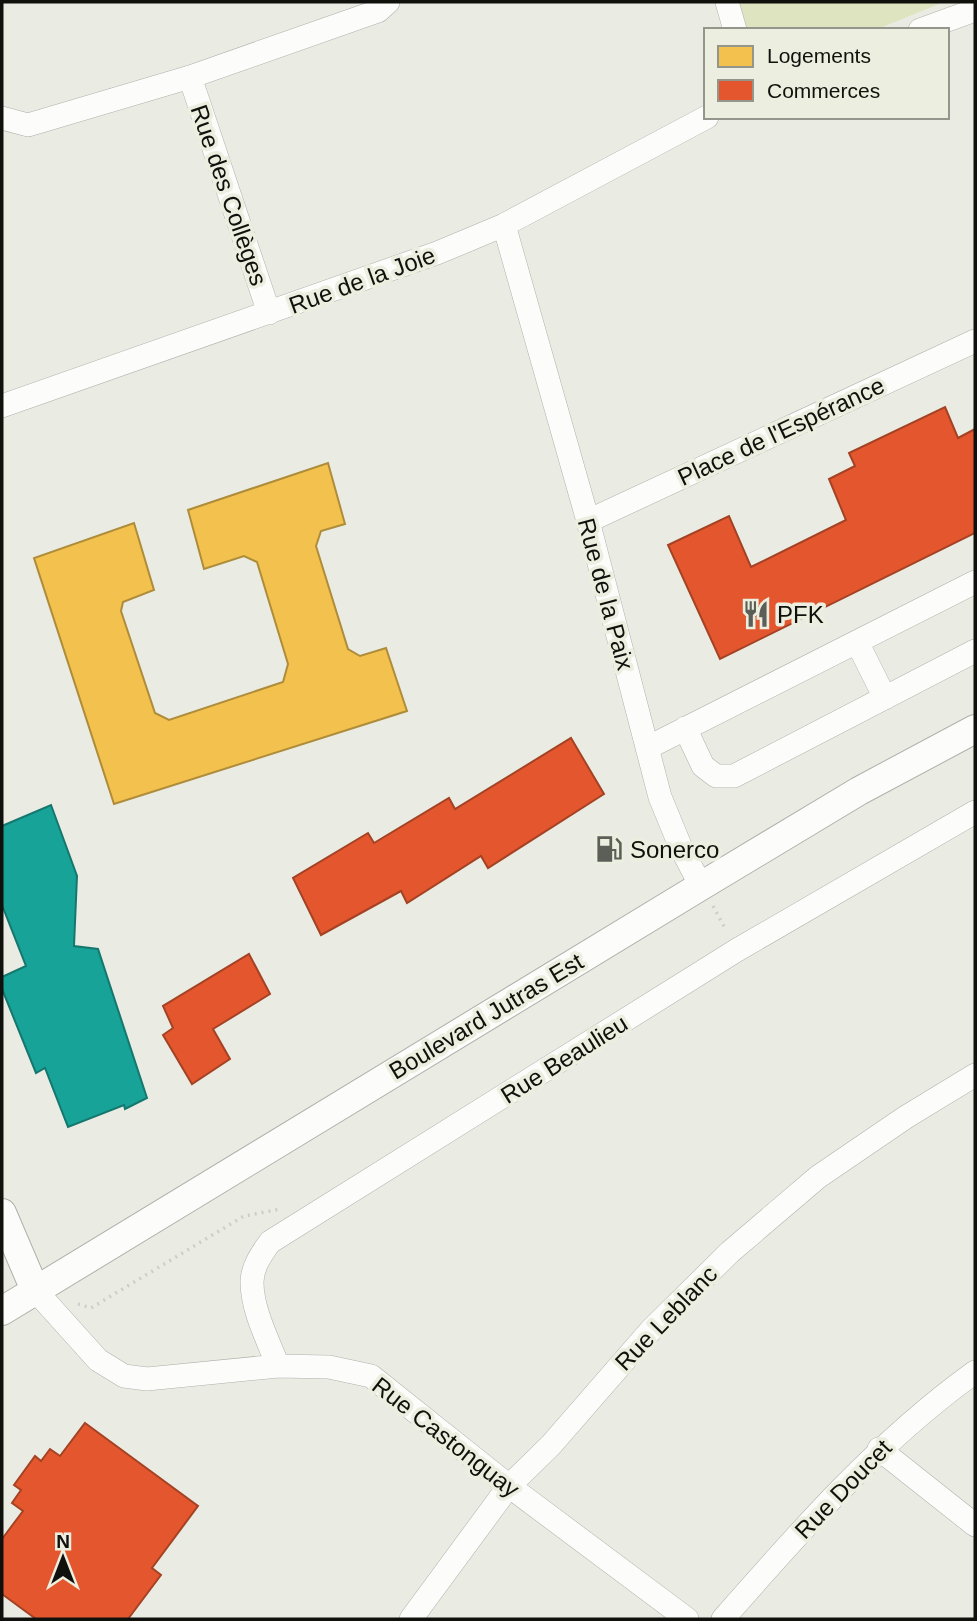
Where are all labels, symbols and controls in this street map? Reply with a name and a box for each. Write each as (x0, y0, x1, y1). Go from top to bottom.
legend (704, 28, 949, 119)
text: Logements (767, 44, 871, 67)
text: Commerces (767, 79, 880, 102)
street label: Rue des Collèges (185, 101, 273, 289)
street label: Rue de la Joie (285, 241, 439, 319)
street label: Place de l'Espérance (673, 371, 889, 491)
street label: Rue de la Paix (573, 515, 639, 673)
restaurant icon: PFK (741, 599, 771, 629)
place label: PFK (777, 601, 824, 628)
fuel station icon: Sonerco (594, 834, 624, 864)
place label: Sonerco (630, 836, 719, 863)
street label: Boulevard Jutras Est (384, 947, 588, 1085)
street label: Rue Beaulieu (496, 1009, 632, 1109)
street label: Rue Leblanc (609, 1260, 723, 1376)
street label: Rue Castonguay (367, 1371, 525, 1503)
street label: Rue Doucet (789, 1434, 897, 1544)
north arrow (28, 1523, 98, 1593)
text: N (56, 1531, 70, 1552)

